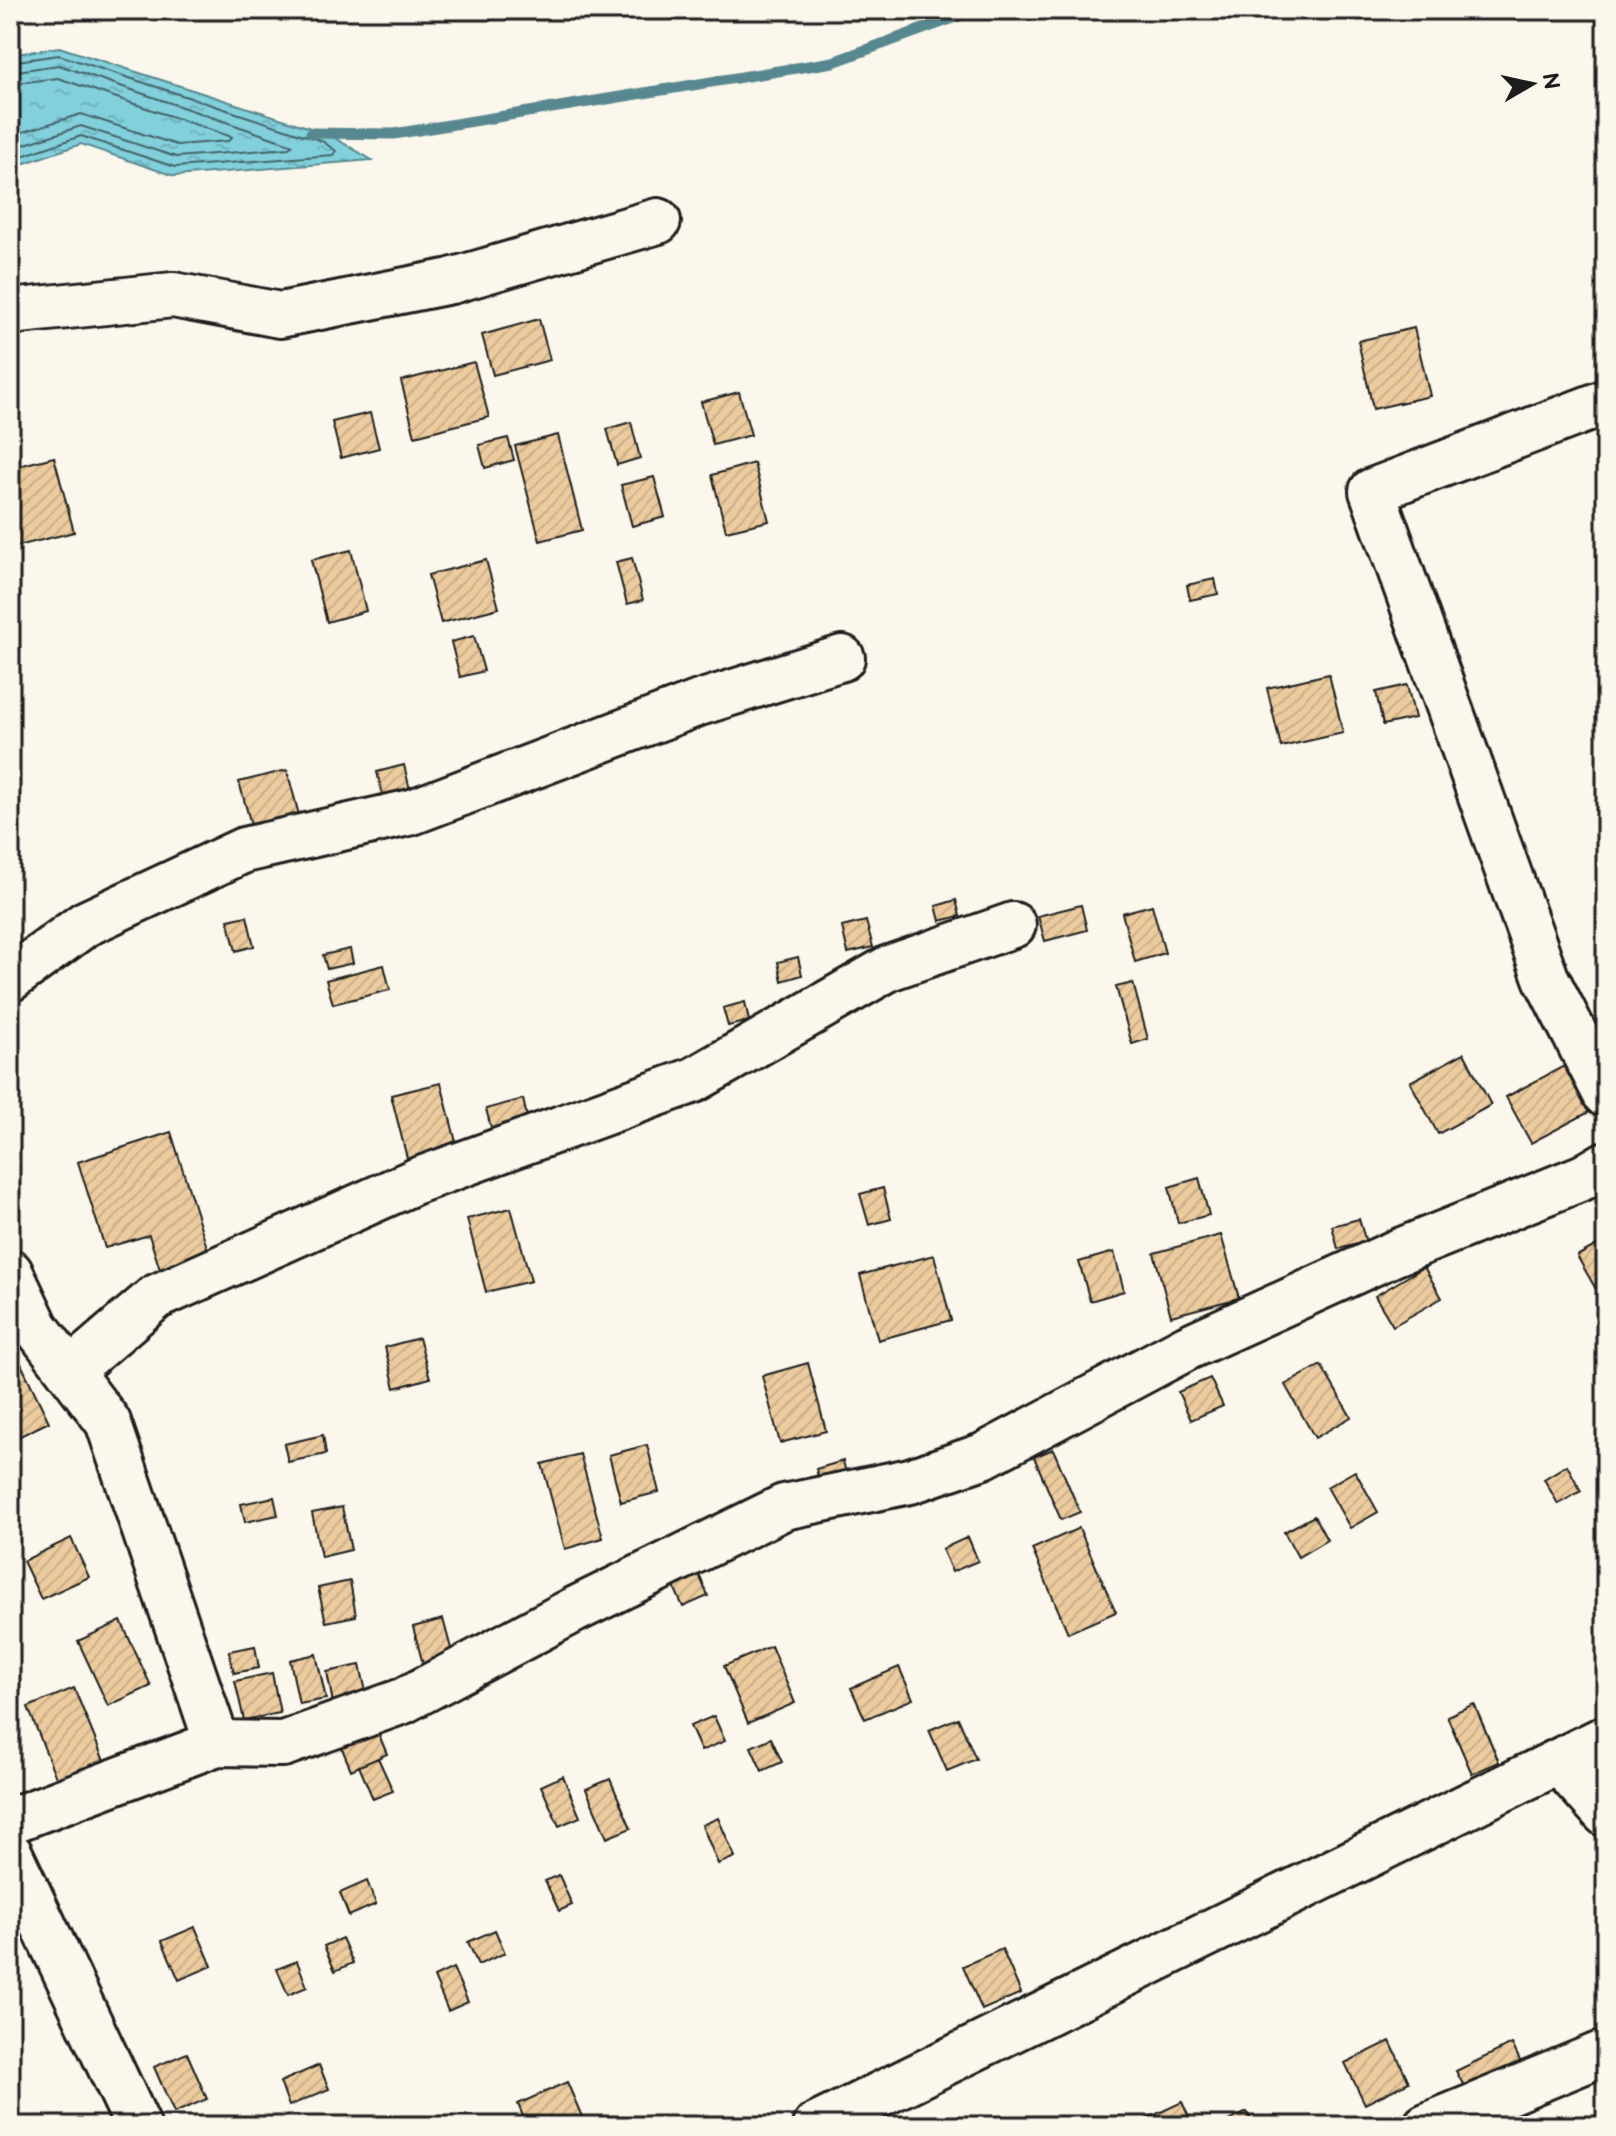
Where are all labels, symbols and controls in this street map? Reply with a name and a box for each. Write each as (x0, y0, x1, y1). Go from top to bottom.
north arrow (1492, 44, 1572, 124)
text: N (1536, 71, 1565, 91)

